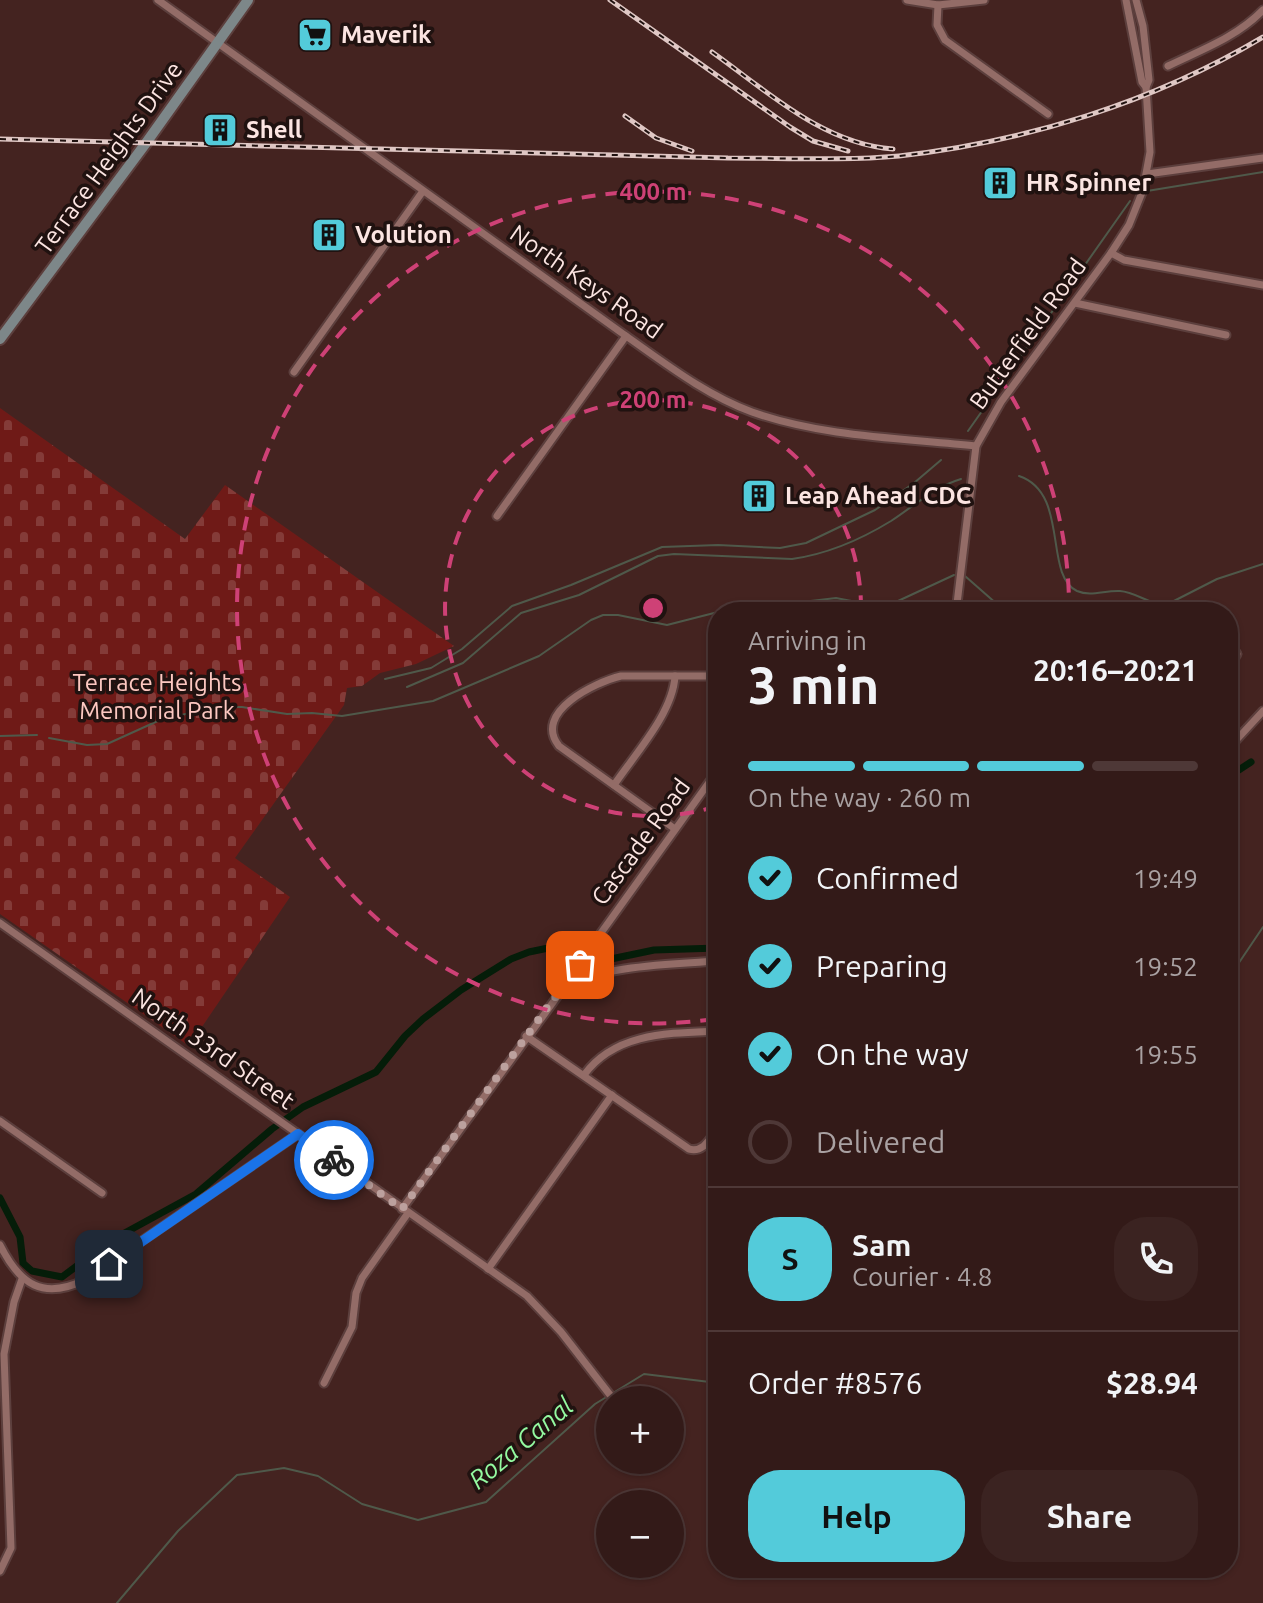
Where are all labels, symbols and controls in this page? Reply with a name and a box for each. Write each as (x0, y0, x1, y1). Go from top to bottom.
supermarket icon: Maverik (296, 16, 334, 54)
place label: Maverik (341, 21, 432, 48)
street label: Terrace Heights Drive (30, 56, 187, 259)
building icon: Shell (201, 111, 239, 149)
place label: Shell (246, 116, 302, 143)
building icon: HR Spinner (981, 164, 1019, 202)
place label: HR Spinner (1026, 169, 1151, 196)
text: 400 m (620, 178, 686, 205)
building icon: Volution (310, 216, 348, 254)
street label: North Keys Road (505, 219, 667, 344)
place label: Volution (355, 221, 452, 248)
street label: Butterfield Road (964, 253, 1091, 414)
text: 200 m (620, 386, 686, 413)
building icon: Leap Ahead CDC (740, 477, 778, 515)
place label: Leap Ahead CDC (785, 482, 971, 509)
centre of rings (639, 594, 667, 622)
text: Arriving in (748, 626, 867, 655)
text: 20:16–20:21 (1033, 653, 1198, 687)
text: 3 min (748, 656, 879, 714)
park label: Terrace Heights Memorial Park (73, 669, 241, 724)
street label: Cascade Road (586, 773, 695, 910)
text: On the way · 260 m (748, 783, 971, 812)
icon: check (748, 856, 792, 900)
text: Confirmed (816, 861, 959, 895)
text: 19:49 (1133, 864, 1198, 893)
pin (546, 931, 614, 999)
icon: bag (558, 943, 602, 987)
icon: check (748, 944, 792, 988)
text: Preparing (816, 949, 948, 983)
text: 19:52 (1133, 952, 1198, 981)
street label: North 33rd Street (127, 983, 300, 1115)
icon: check (748, 1032, 792, 1076)
text: On the way (816, 1037, 969, 1071)
text: 19:55 (1133, 1040, 1198, 1069)
courier (294, 1120, 374, 1200)
text: Delivered (816, 1125, 945, 1159)
icon: bike (312, 1138, 356, 1182)
button: phone (1114, 1217, 1198, 1301)
text: Sam (852, 1228, 911, 1262)
pin (75, 1230, 143, 1298)
icon: home (87, 1242, 131, 1286)
text: S (781, 1242, 799, 1276)
text: Courier · 4.8 (852, 1262, 992, 1291)
text: Order #8576 (748, 1366, 922, 1400)
text: $28.94 (1106, 1366, 1198, 1400)
map controls (596, 1386, 684, 1578)
button: + (596, 1386, 684, 1474)
water label: Roza Canal (463, 1391, 579, 1494)
button: Help (748, 1470, 965, 1562)
button: Share (981, 1470, 1198, 1562)
button: − (596, 1490, 684, 1578)

